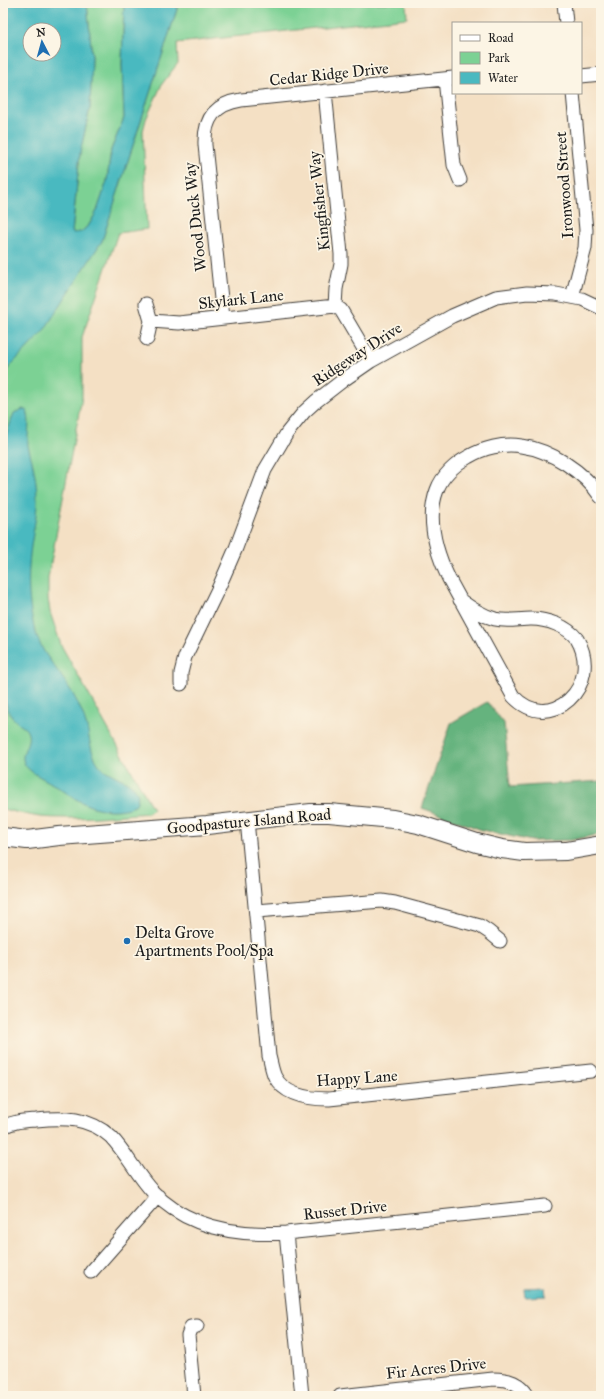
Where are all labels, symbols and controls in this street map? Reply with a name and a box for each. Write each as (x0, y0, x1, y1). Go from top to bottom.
north arrow (22, 22, 62, 62)
legend (452, 22, 582, 94)
text: N (36, 26, 47, 40)
text: Road (488, 31, 514, 45)
text: Park (488, 51, 510, 65)
street label: Cedar Ridge Drive (268, 58, 390, 91)
text: Water (488, 71, 518, 85)
street label: Ironwood Street (551, 130, 577, 239)
street label: Kingfisher Way (304, 149, 335, 252)
street label: Wood Duck Way (180, 161, 210, 273)
street label: Skylark Lane (197, 285, 285, 313)
street label: Ridgeway Drive (309, 318, 406, 391)
street label: Goodpasture Island Road (166, 804, 332, 838)
place label: Delta Grove Apartments Pool/Spa (134, 923, 274, 960)
marker: Delta Grove Apartments Pool/Spa (122, 936, 132, 946)
street label: Happy Lane (316, 1066, 399, 1090)
street label: Russet Drive (302, 1196, 388, 1224)
street label: Fir Acres Drive (385, 1353, 487, 1383)

